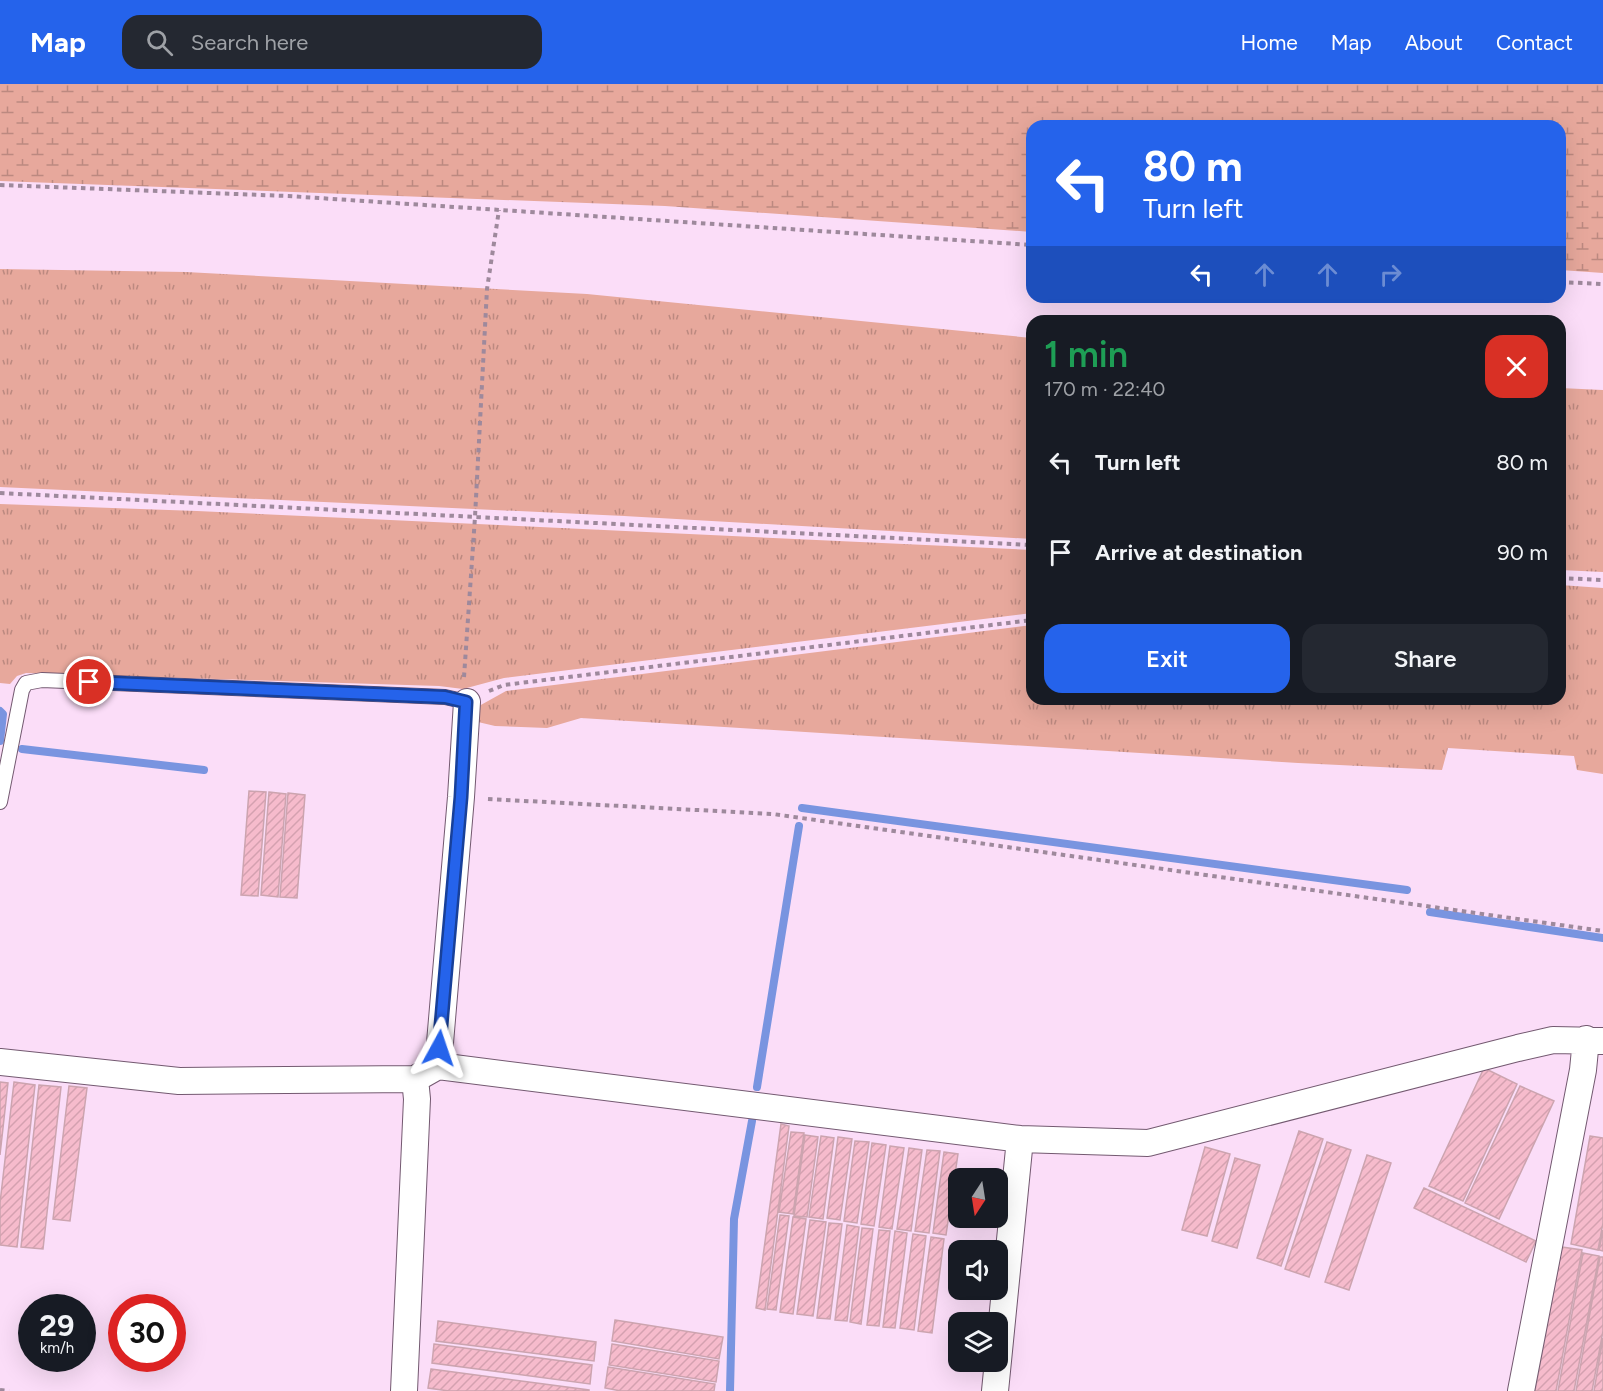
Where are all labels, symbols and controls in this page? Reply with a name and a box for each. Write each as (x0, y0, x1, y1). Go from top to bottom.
search box (122, 15, 542, 69)
text: Map (30, 25, 86, 59)
icon: search (143, 26, 176, 59)
text: Search here (191, 29, 308, 56)
text: Home (1241, 30, 1298, 55)
text: Map (1331, 30, 1372, 55)
text: About (1405, 30, 1463, 55)
text: Contact (1496, 30, 1573, 55)
text: 80 m (1143, 141, 1243, 192)
icon: left (1044, 144, 1122, 222)
text: Turn left (1143, 192, 1243, 225)
icon: left (1185, 258, 1218, 291)
icon: ahead (1248, 258, 1281, 291)
icon: ahead (1311, 258, 1344, 291)
icon: right (1374, 258, 1407, 291)
text: 1 min (1044, 333, 1128, 376)
button: close (1485, 335, 1548, 398)
text: 170 m · 22:40 (1044, 377, 1165, 401)
icon: left (1044, 446, 1077, 479)
text: Turn left (1095, 449, 1181, 476)
text: 80 m (1496, 449, 1548, 476)
icon: arrive (1044, 536, 1077, 569)
text: Arrive at destination (1095, 539, 1303, 566)
text: 90 m (1497, 539, 1548, 566)
button: Exit (1044, 624, 1290, 693)
button: Share (1302, 624, 1548, 693)
pin (63, 656, 114, 707)
icon: arrive (72, 665, 105, 698)
position arrow (407, 1016, 471, 1080)
north arrow (948, 1168, 1008, 1228)
map controls (948, 1168, 1008, 1372)
button: sound (948, 1240, 1008, 1300)
speed limit sign: 30 (108, 1294, 186, 1372)
text: 29 (40, 1307, 74, 1344)
button: layers (948, 1312, 1008, 1372)
text: km/h (40, 1339, 74, 1357)

